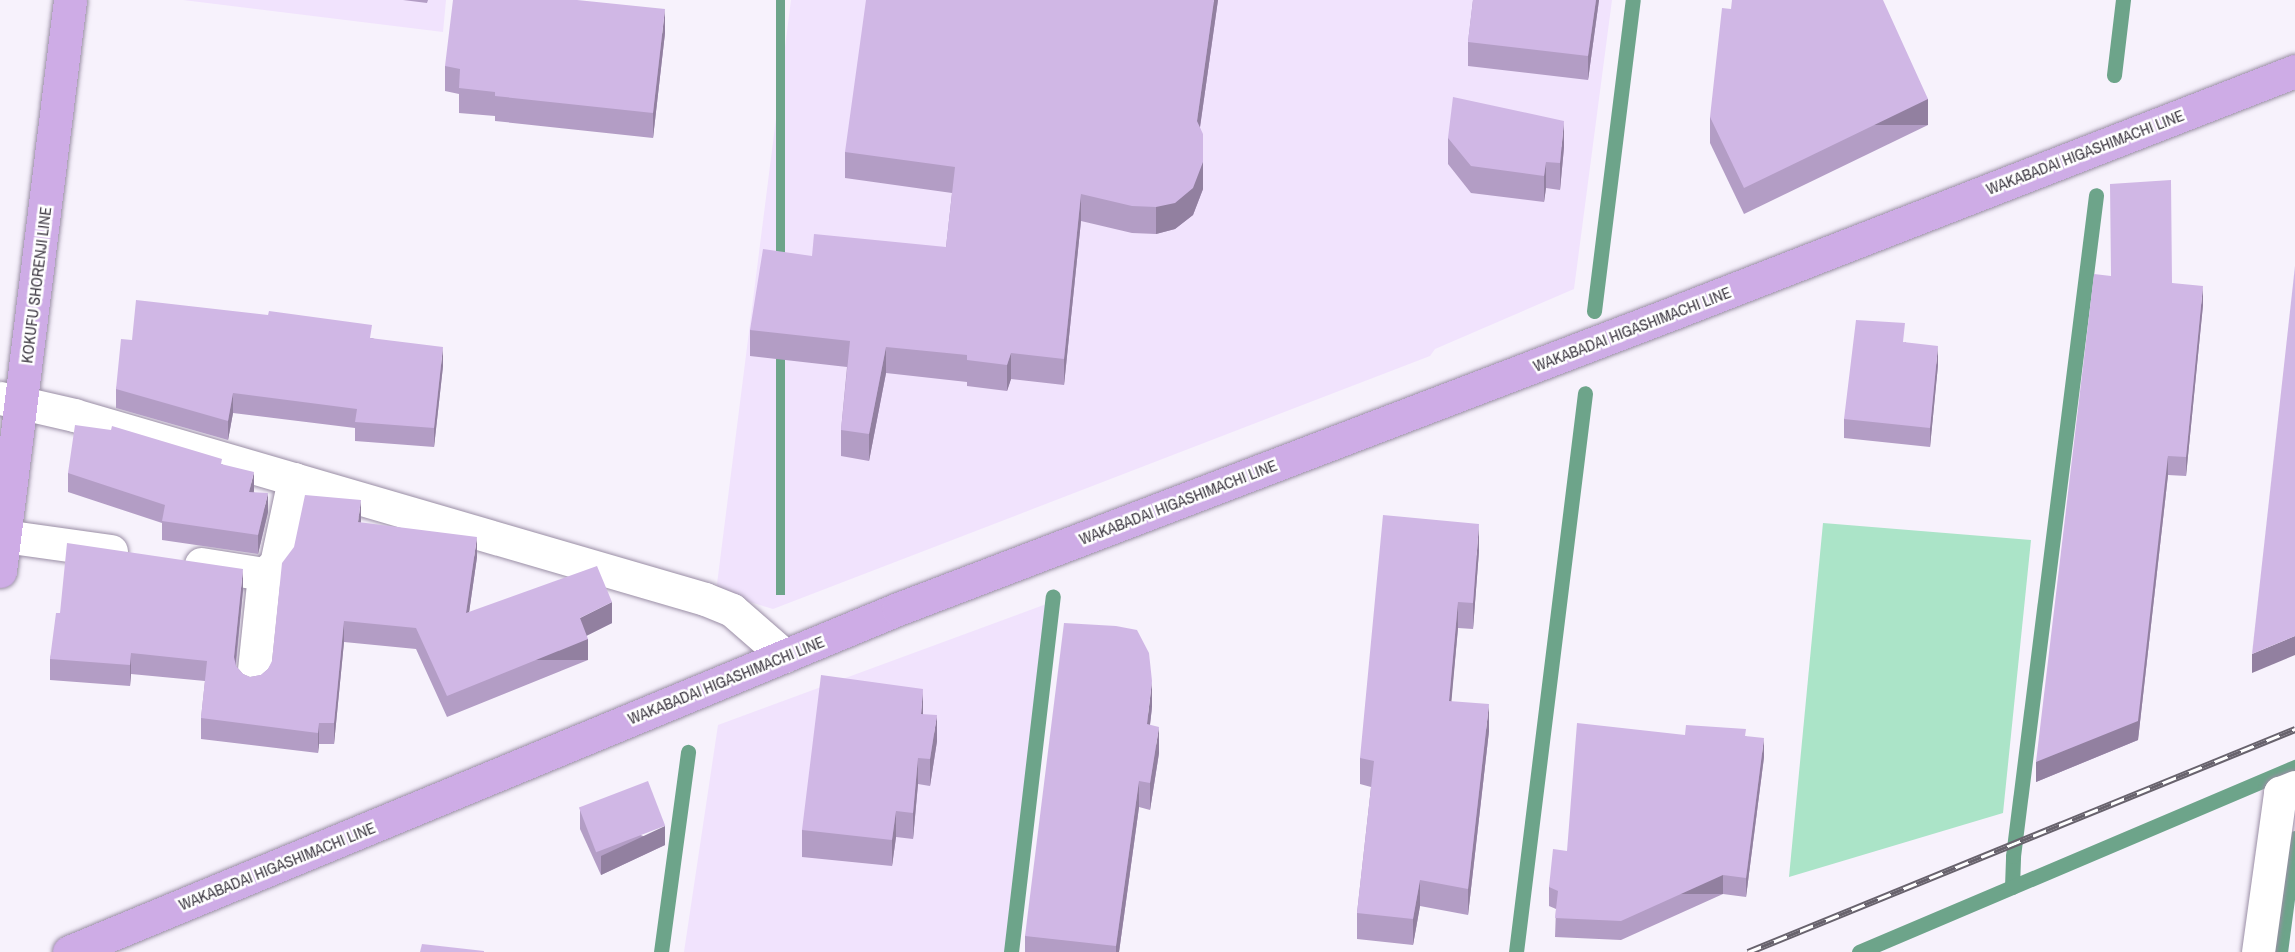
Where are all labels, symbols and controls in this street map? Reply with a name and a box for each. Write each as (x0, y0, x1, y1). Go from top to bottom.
street label: WAKABADAI HIGASHIMACHI LINE (1983, 105, 2187, 199)
street label: KOKUFU SHORENJI LINE (17, 206, 55, 364)
street label: WAKABADAI HIGASHIMACHI LINE (1530, 282, 1734, 376)
street label: WAKABADAI HIGASHIMACHI LINE (1076, 455, 1280, 549)
street label: WAKABADAI HIGASHIMACHI LINE (625, 632, 827, 728)
street label: WAKABADAI HIGASHIMACHI LINE (176, 818, 378, 914)

